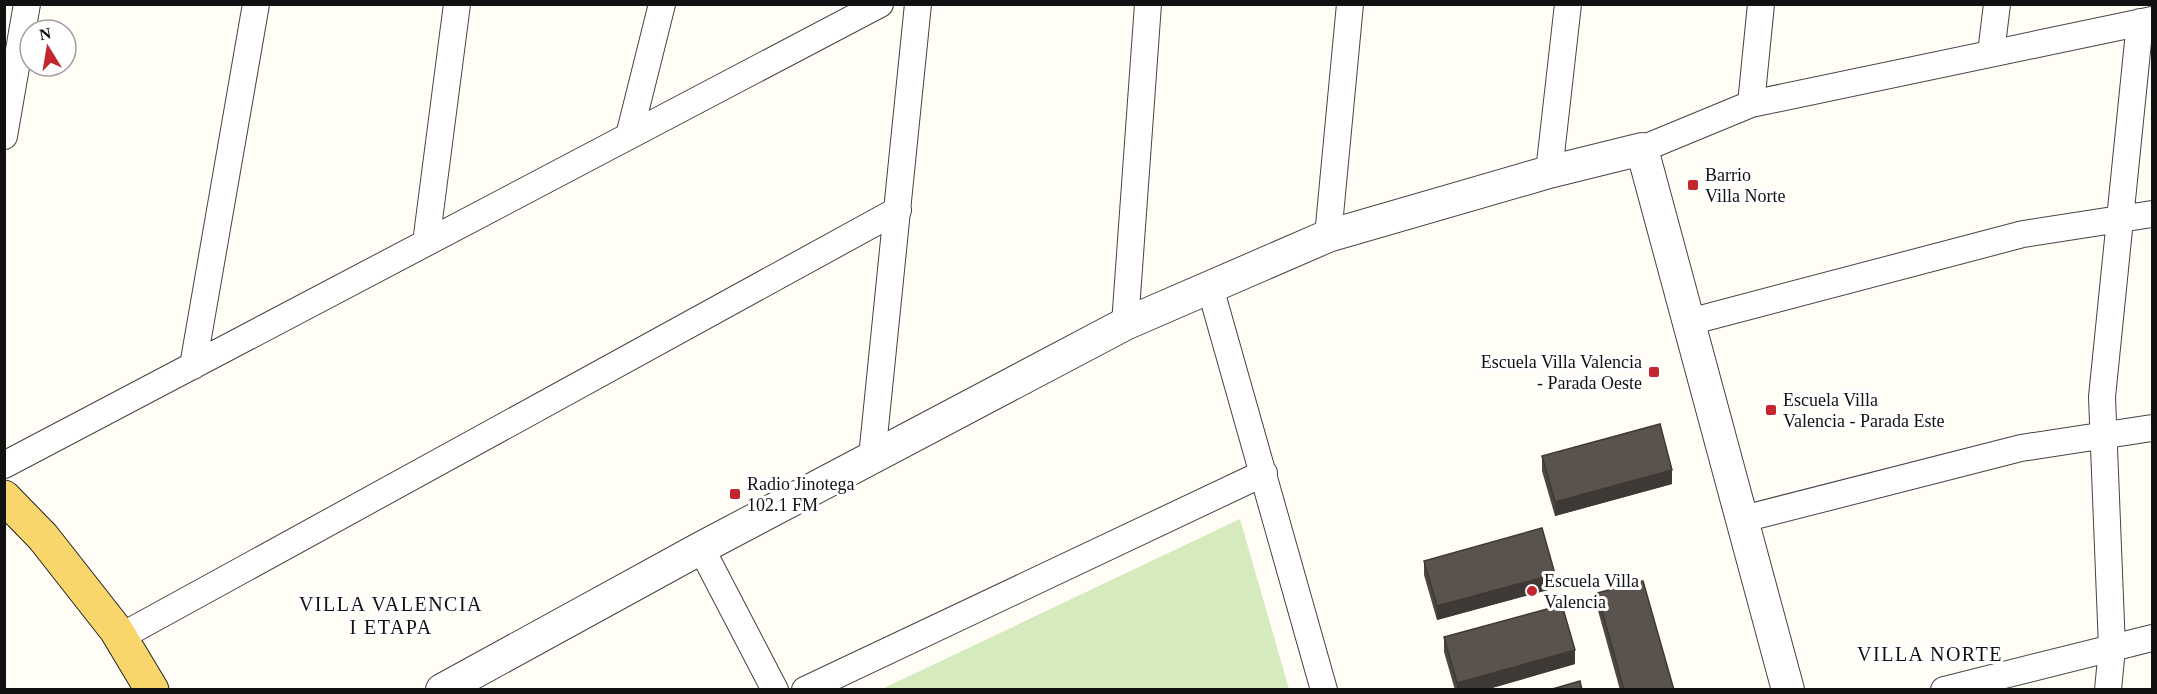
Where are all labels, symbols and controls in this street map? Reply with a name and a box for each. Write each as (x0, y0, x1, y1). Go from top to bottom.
north arrow (18, 18, 78, 78)
text: N (38, 24, 53, 43)
place label: Barrio Villa Norte (1705, 165, 1785, 206)
marker: Barrio Villa Norte (1686, 178, 1700, 192)
place label: Escuela Villa Valencia - Parada Oeste (1481, 352, 1642, 393)
marker: Escuela Villa Valencia - Parada Oeste (1647, 365, 1661, 379)
place label: Escuela Villa Valencia - Parada Este (1783, 390, 1944, 431)
marker: Escuela Villa Valencia - Parada Este (1764, 403, 1778, 417)
place label: Radio Jinotega 102.1 FM (747, 474, 854, 515)
marker: Radio Jinotega 102.1 FM (728, 487, 742, 501)
place label: Escuela Villa Valencia (1544, 571, 1639, 612)
marker: Escuela Villa Valencia (1525, 584, 1539, 598)
district label: VILLA VALENCIA I ETAPA (299, 593, 483, 638)
district label: VILLA NORTE (1857, 643, 2003, 665)

